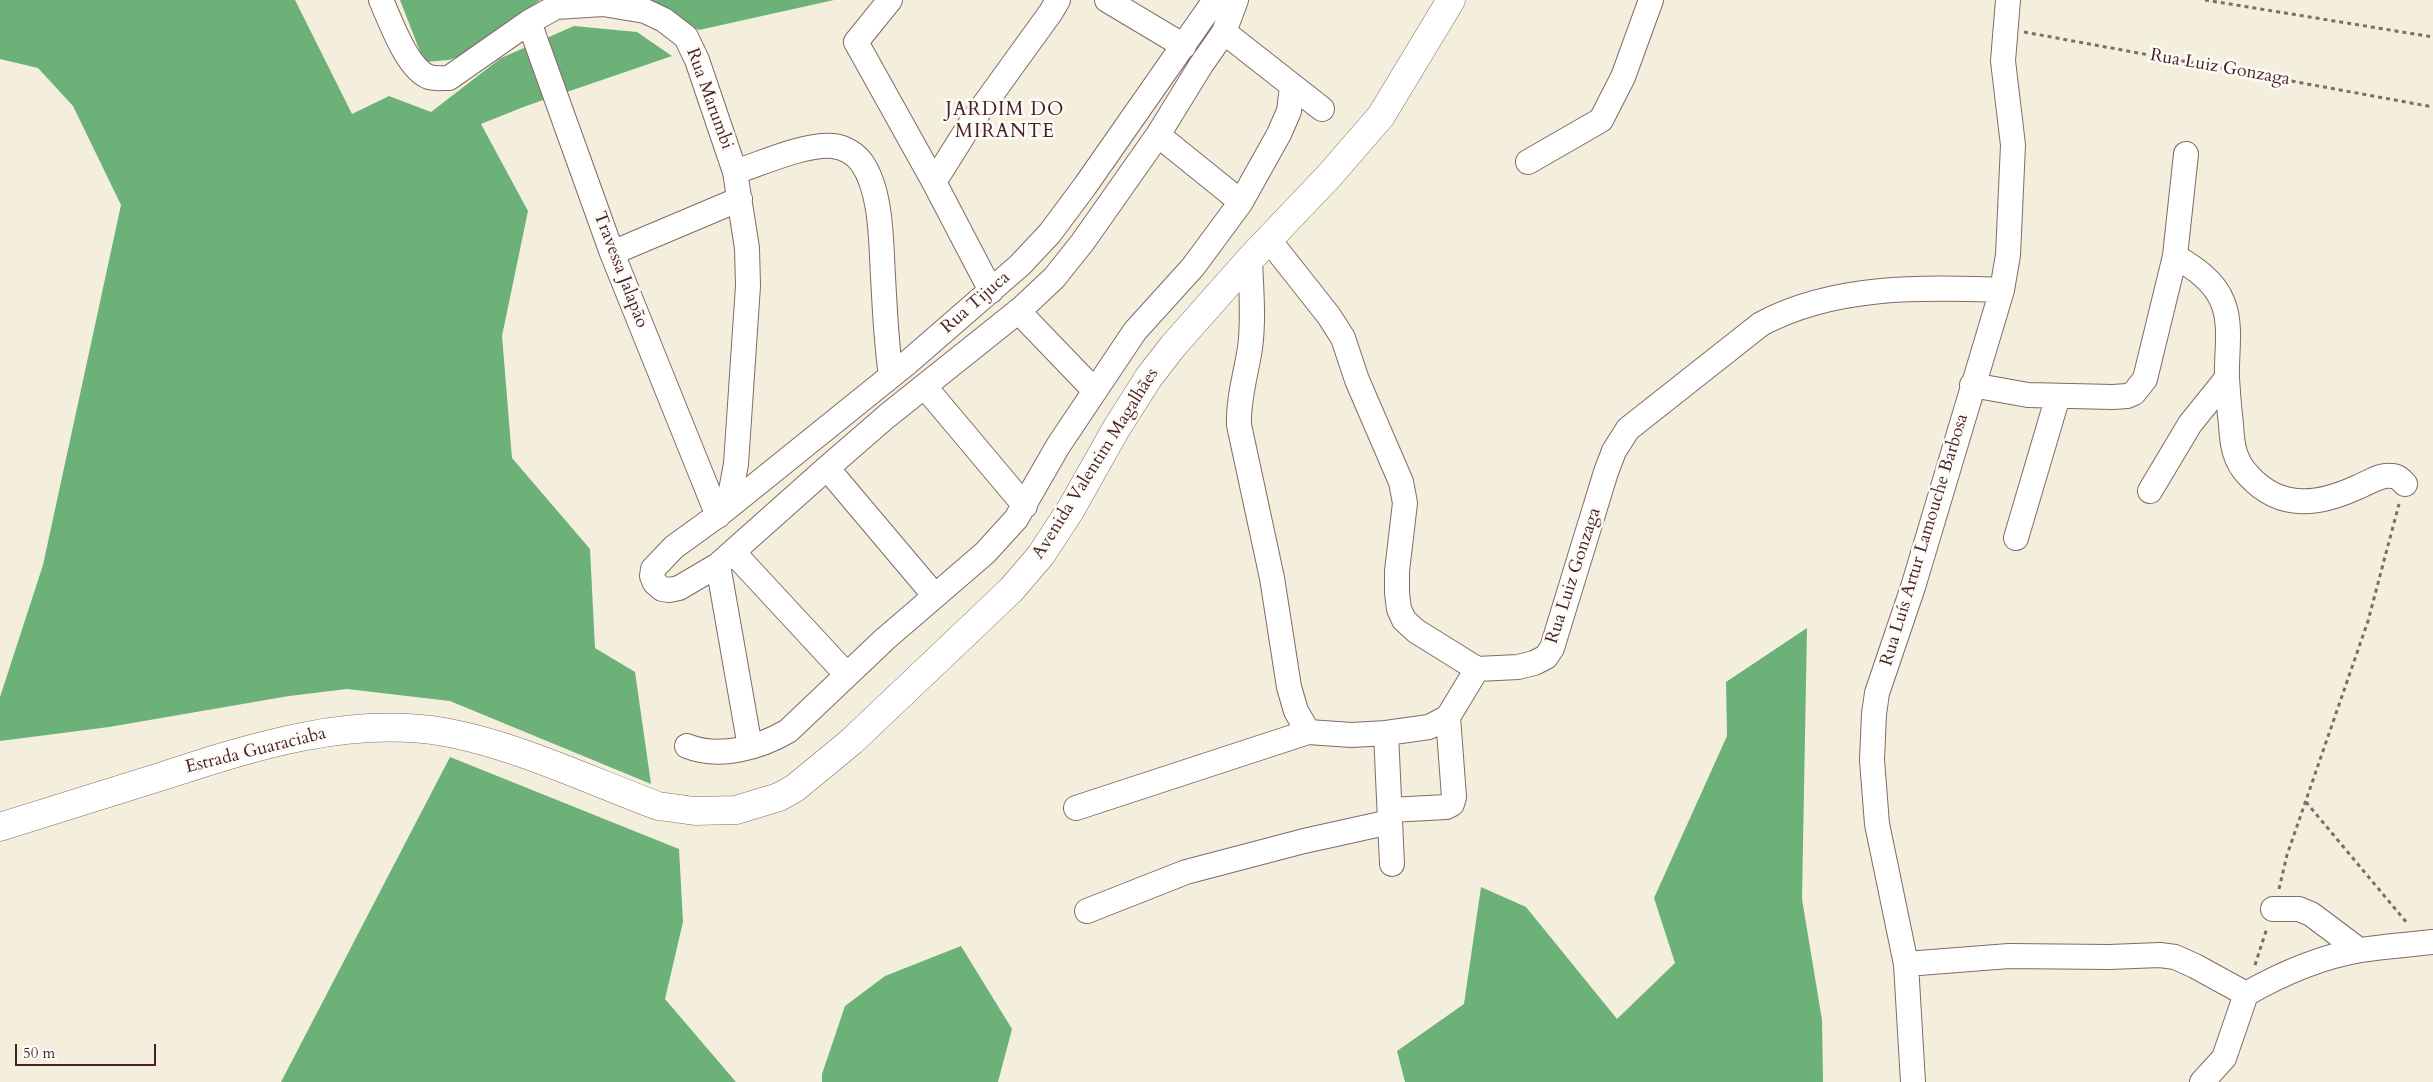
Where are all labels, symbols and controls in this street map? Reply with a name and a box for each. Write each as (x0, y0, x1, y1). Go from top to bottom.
street label: Rua Marumbi (681, 45, 737, 153)
street label: Rua Luiz Gonzaga (2148, 45, 2292, 91)
district label: JARDIM DO MIRANTE (944, 100, 1066, 144)
street label: Travessa Jalapão (588, 209, 652, 331)
street label: Rua Tijuca (937, 267, 1015, 339)
street label: Avenida Valentim Magalhães (1028, 364, 1164, 564)
street label: Rua Luís Artur Lamouche Barbosa (1876, 411, 1974, 669)
street label: Rua Luiz Gonzaga (1542, 505, 1606, 647)
street label: Estrada Guaraciaba (183, 723, 329, 779)
scale bar (18, 1034, 159, 1066)
text: 50 m (23, 1043, 55, 1063)

